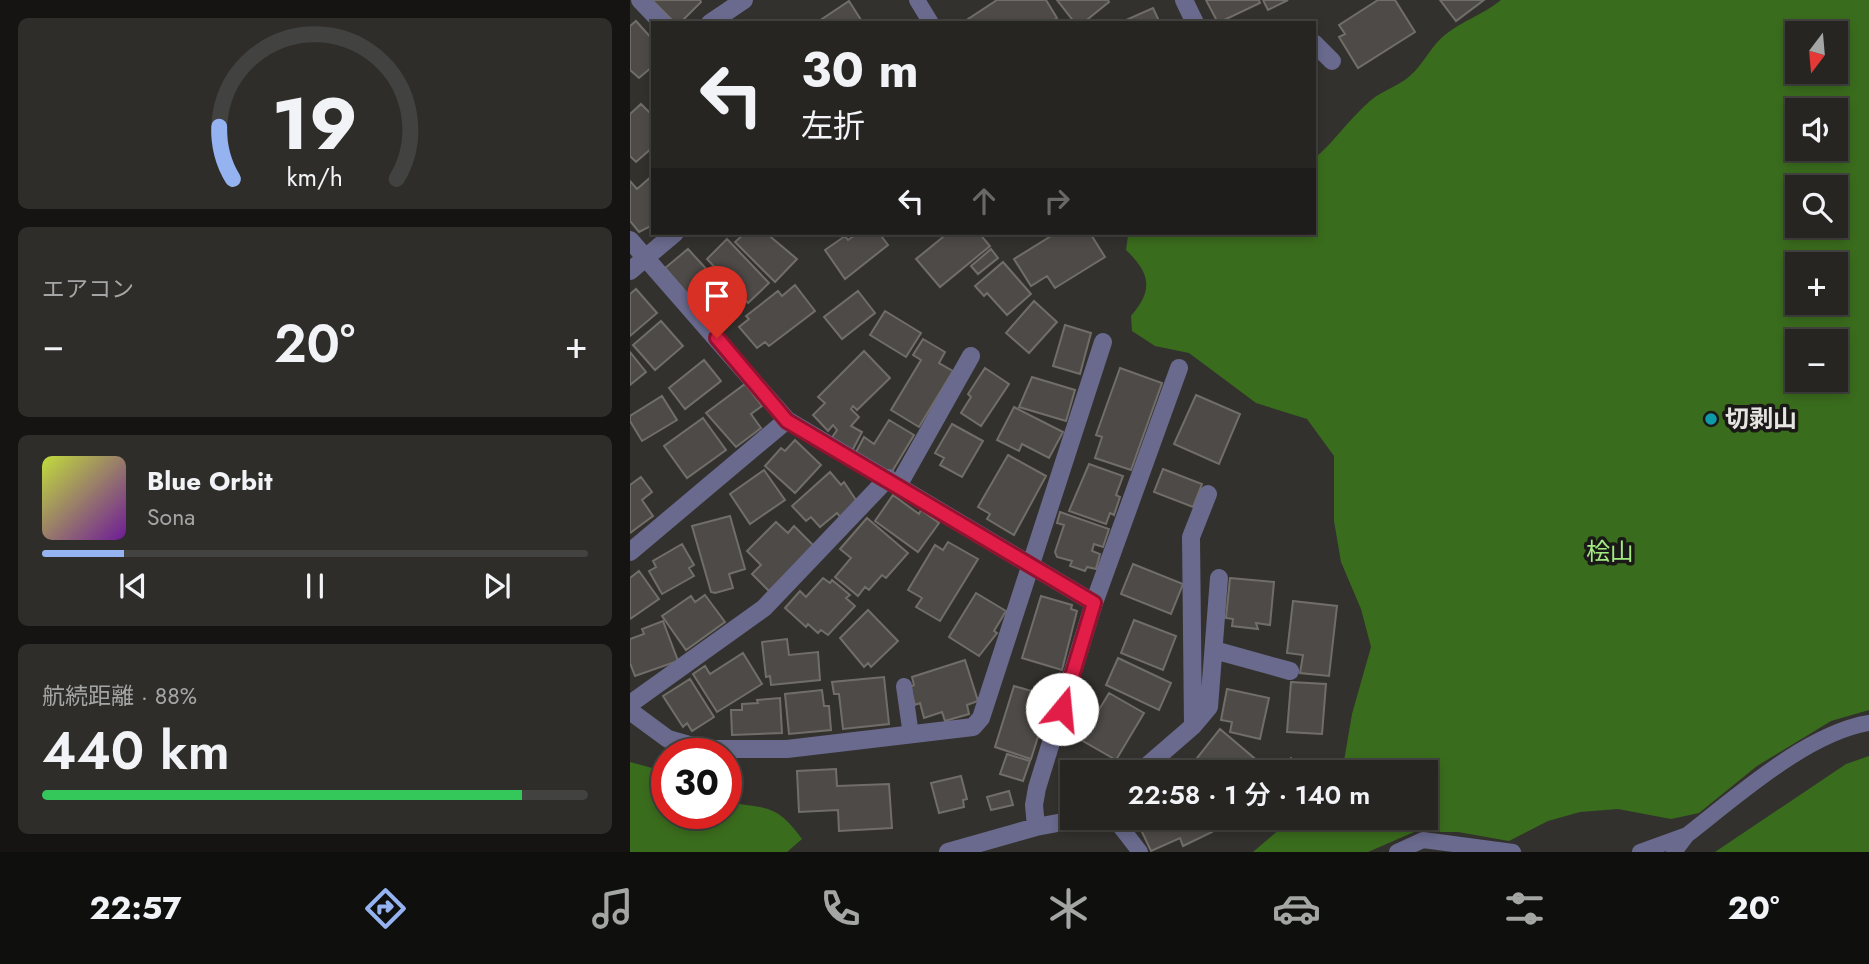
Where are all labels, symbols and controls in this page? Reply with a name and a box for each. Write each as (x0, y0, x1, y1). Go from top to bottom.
north arrow (1785, 21, 1848, 84)
map controls (1785, 21, 1848, 392)
text: 30 m (801, 35, 919, 105)
icon: left (686, 49, 777, 140)
text: 19 (272, 72, 358, 177)
button: sound (1785, 98, 1848, 161)
text: 左折 (801, 103, 865, 149)
text: km/h (287, 159, 343, 195)
button: search (1785, 175, 1848, 238)
icon: left (892, 182, 930, 220)
icon: ahead (965, 182, 1003, 220)
icon: right (1038, 182, 1076, 220)
button: + (1785, 252, 1848, 315)
pin (687, 266, 747, 338)
text: エアコン (42, 272, 134, 306)
icon: arrive (698, 277, 736, 315)
text: 20° (274, 306, 355, 382)
text: − (42, 317, 64, 372)
text: + (565, 317, 588, 372)
button: − (1785, 329, 1848, 392)
place label: 切剥山 (1725, 401, 1797, 436)
marker: 切剥山 (1703, 411, 1719, 427)
text: Blue Orbit (147, 462, 272, 500)
text: Sona (147, 500, 195, 534)
park label: 桧山 (1586, 534, 1634, 569)
icon: previous (114, 567, 152, 605)
icon: pause (296, 567, 334, 605)
icon: next (478, 567, 516, 605)
position arrow (1025, 672, 1099, 746)
text: 航続距離 · 88% (42, 679, 197, 713)
text: 440 km (42, 713, 230, 789)
speed limit sign: 30 (651, 738, 742, 829)
text: 22:58 · 1 分 · 140 m (1128, 776, 1370, 814)
icon: directions (361, 884, 410, 933)
icon: music (588, 884, 637, 933)
icon: phone (816, 884, 865, 933)
icon: climate (1044, 884, 1093, 933)
icon: car (1272, 884, 1321, 933)
icon: filters (1500, 884, 1549, 933)
text: 22:57 (89, 885, 182, 931)
text: 20° (1728, 885, 1779, 931)

